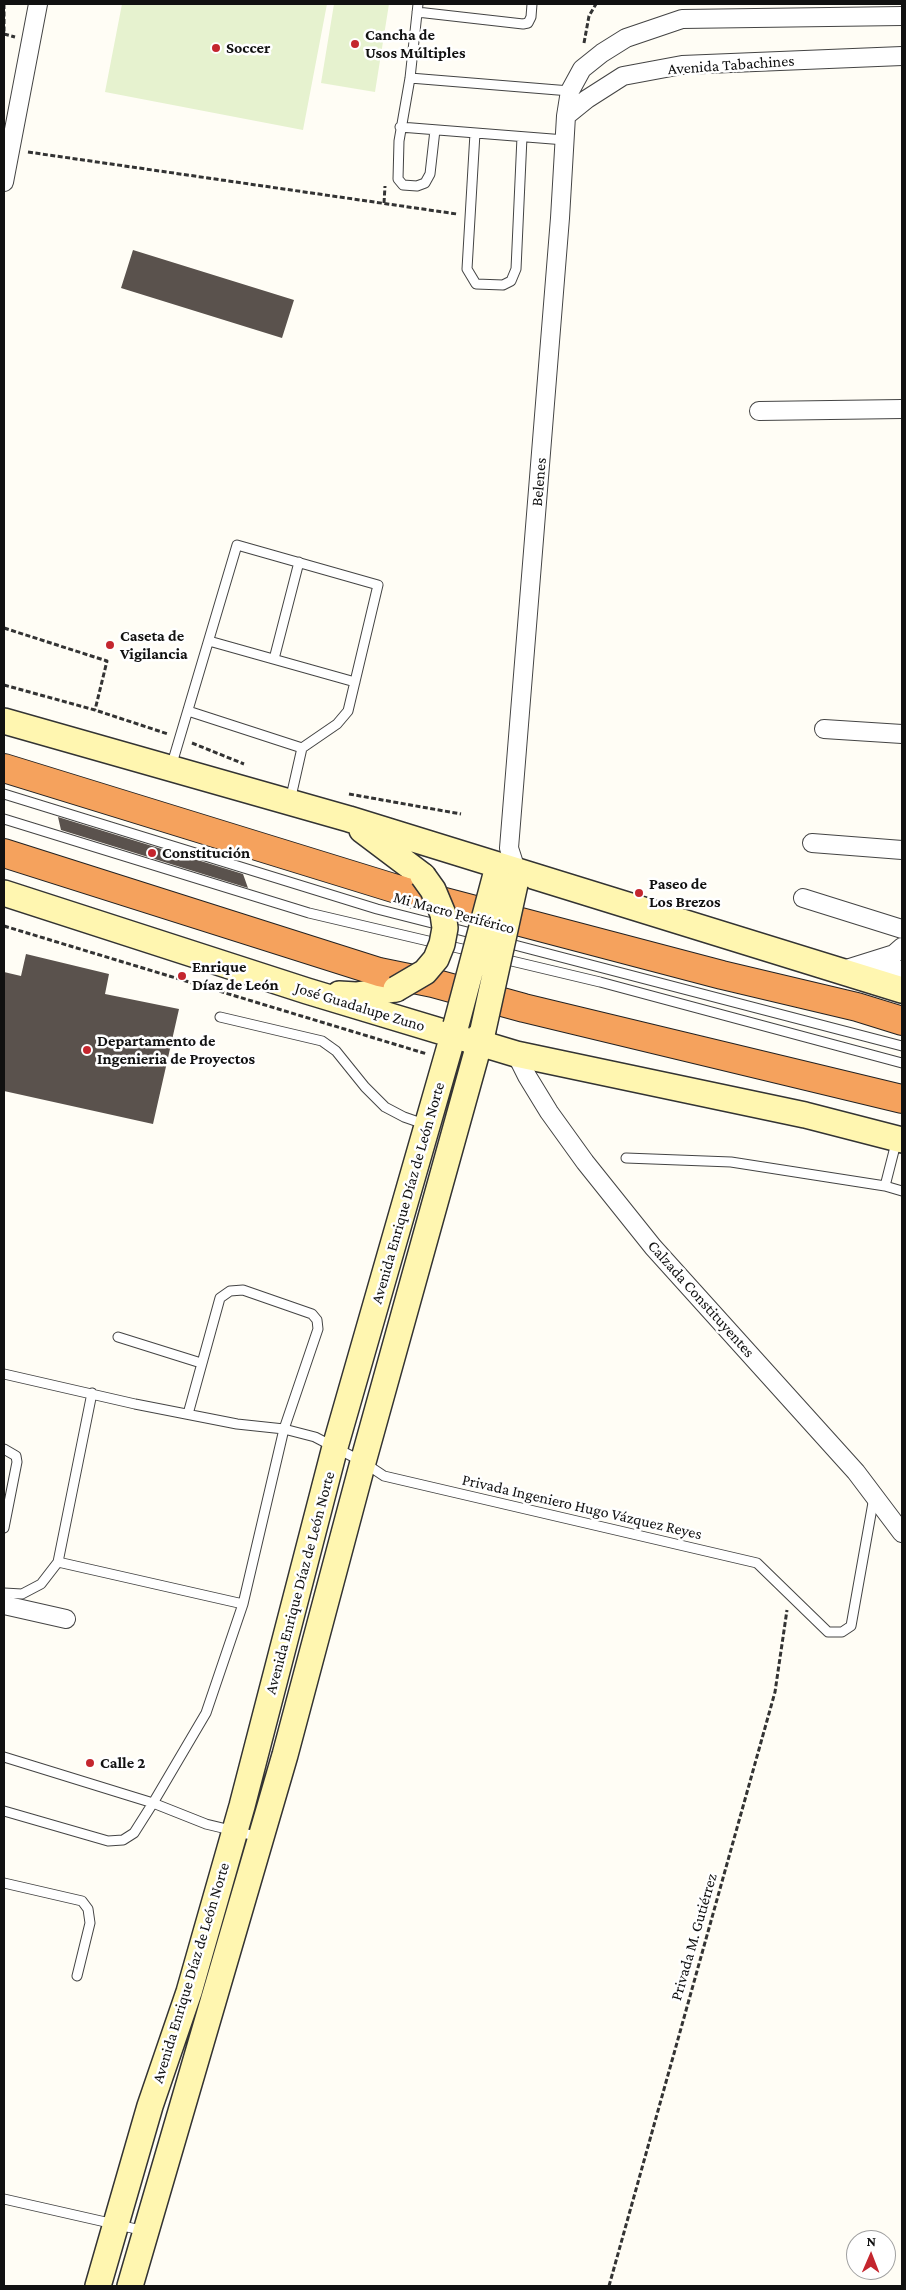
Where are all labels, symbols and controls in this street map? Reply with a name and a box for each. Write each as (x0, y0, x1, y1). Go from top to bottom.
place label: Cancha de Usos Múltiples (365, 25, 465, 63)
place label: Soccer (226, 38, 270, 58)
marker: Cancha de Usos Múltiples (349, 38, 361, 50)
marker: Soccer (210, 42, 222, 54)
street label: Avenida Tabachines (667, 51, 795, 79)
street label: Belenes (527, 457, 551, 507)
place label: Caseta de Vigilancia (120, 626, 188, 664)
marker: Caseta de Vigilancia (104, 639, 116, 651)
place label: Constitución (162, 843, 250, 863)
marker: Constitución (146, 847, 158, 859)
place label: Paseo de Los Brezos (649, 874, 721, 912)
marker: Paseo de Los Brezos (633, 887, 645, 899)
street label: Mi Macro Periférico (391, 888, 517, 938)
place label: Enrique Díaz de León (192, 957, 279, 995)
marker: Enrique Díaz de León (176, 970, 188, 982)
street label: José Guadalupe Zuno (293, 978, 427, 1036)
place label: Departamento de Ingenieria de Proyectos (97, 1031, 255, 1069)
marker: Departamento de Ingenieria de Proyectos (81, 1044, 93, 1056)
street label: Avenida Enrique Díaz de León Norte (367, 1080, 449, 1306)
street label: Calzada Constituyentes (643, 1237, 759, 1361)
street label: Avenida Enrique Díaz de León Norte (261, 1470, 339, 1696)
street label: Privada Ingeniero Hugo Vázquez Reyes (460, 1470, 704, 1544)
place label: Calle 2 (100, 1753, 145, 1773)
marker: Calle 2 (84, 1757, 96, 1769)
street label: Avenida Enrique Díaz de León Norte (148, 1860, 234, 2086)
street label: Privada M. Gutiérrez (667, 1871, 721, 2003)
north arrow (846, 2230, 896, 2280)
text: N (866, 2233, 876, 2249)

